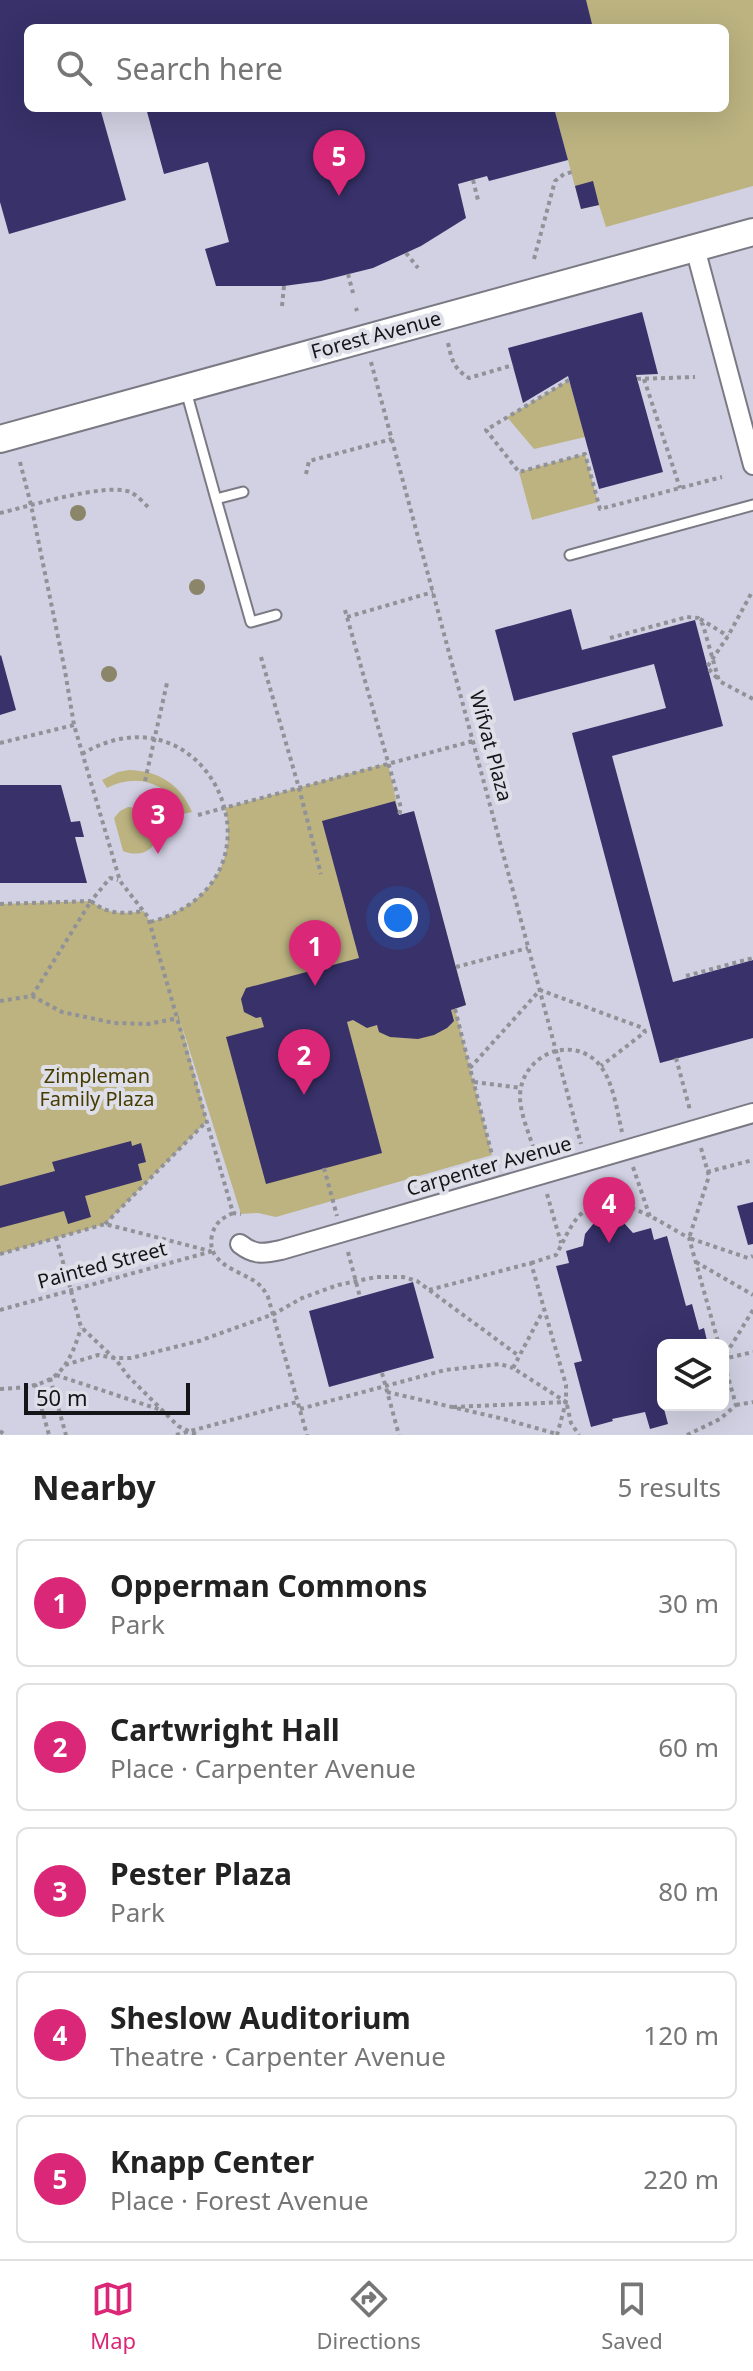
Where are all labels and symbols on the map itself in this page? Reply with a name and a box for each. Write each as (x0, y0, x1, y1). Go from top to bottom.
pin: 5 (313, 130, 365, 196)
street label: Forest Avenue (308, 304, 444, 365)
street label: Wifvat Plaza (464, 688, 519, 804)
pin: 3 (132, 788, 184, 854)
your location (378, 898, 418, 938)
pin: 1 (289, 920, 341, 986)
pin: 2 (278, 1029, 330, 1095)
park label: Zimpleman Family Plaza (39, 1062, 155, 1112)
street label: Carpenter Avenue (403, 1129, 574, 1202)
pin: 4 (583, 1177, 635, 1243)
street label: Painted Street (34, 1234, 169, 1295)
scale bar (24, 1379, 190, 1415)

